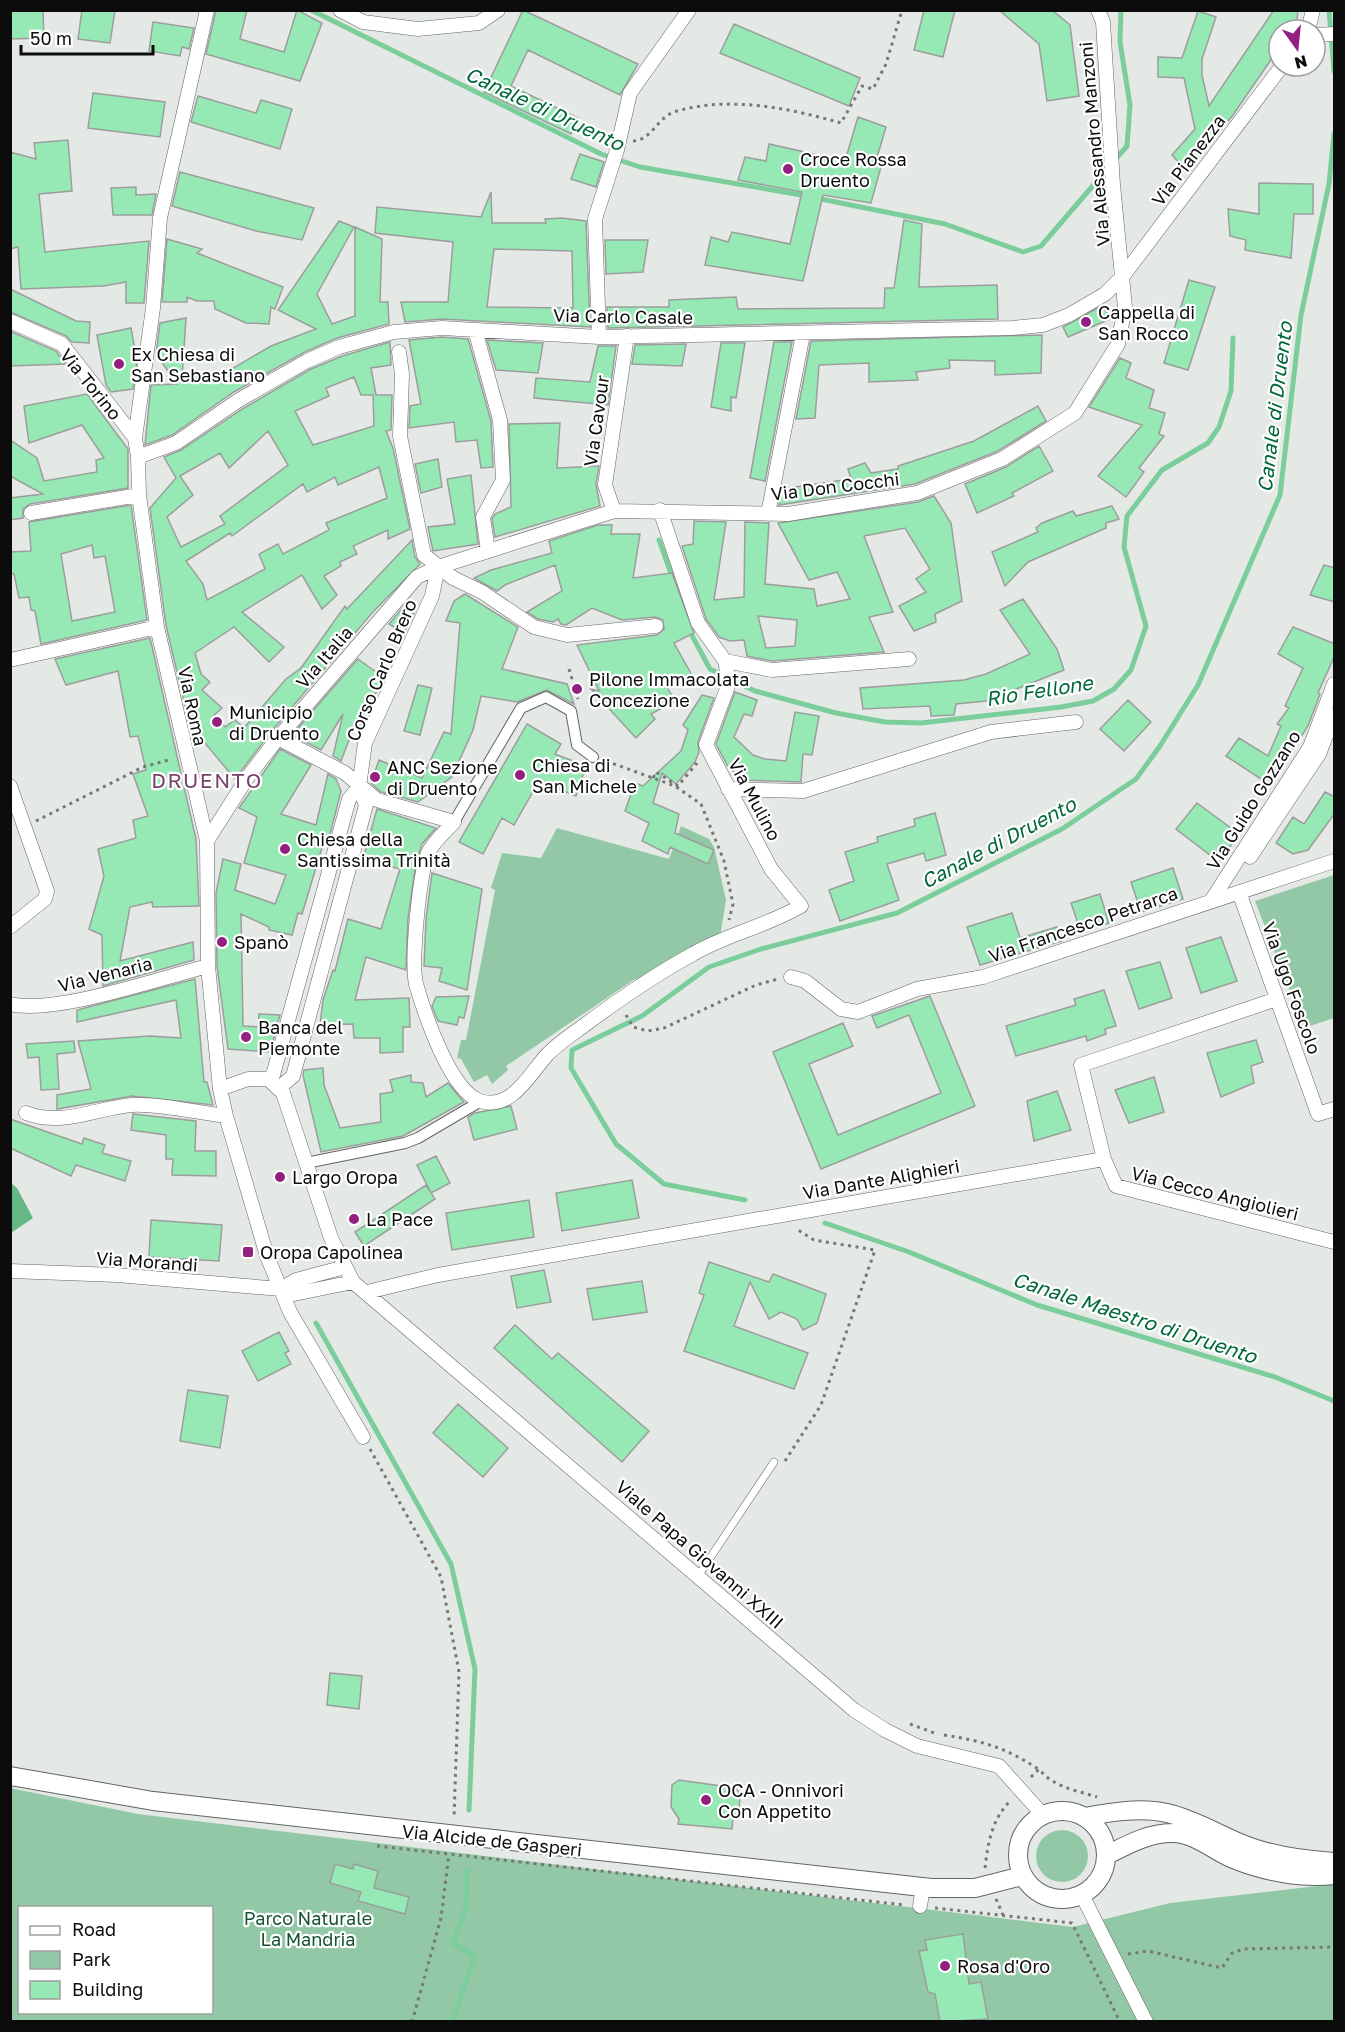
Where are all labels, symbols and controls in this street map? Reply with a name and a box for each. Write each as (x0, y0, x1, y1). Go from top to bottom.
scale bar (21, 18, 153, 56)
north arrow (1267, 18, 1327, 78)
text: 50 m (30, 27, 72, 49)
street label: Via Alessandro Manzoni (1074, 41, 1114, 247)
text: N (1292, 51, 1309, 74)
water label: Canale di Druento (462, 61, 629, 156)
street label: Via Pianezza (1147, 110, 1229, 210)
place label: Croce Rossa Druento (800, 148, 907, 191)
marker: Croce Rossa Druento (781, 162, 795, 176)
place label: Cappella di San Rocco (1098, 301, 1195, 344)
street label: Via Carlo Casale (553, 304, 693, 328)
marker: Cappella di San Rocco (1079, 315, 1093, 329)
water label: Canale di Druento (1252, 319, 1296, 494)
place label: Ex Chiesa di San Sebastiano (131, 343, 265, 386)
street label: Via Torino (56, 344, 126, 424)
marker: Ex Chiesa di San Sebastiano (112, 357, 126, 371)
street label: Via Cavour (579, 374, 613, 468)
street label: Via Don Cocchi (770, 467, 900, 505)
street label: Corso Carlo Brero (341, 596, 421, 744)
street label: Via Italia (291, 621, 357, 693)
street label: Via Roma (174, 664, 212, 748)
place label: Pilone Immacolata Concezione (589, 668, 749, 711)
water label: Rio Fellone (984, 670, 1095, 710)
marker: Pilone Immacolata Concezione (570, 682, 584, 696)
place label: Municipio di Druento (229, 701, 319, 744)
marker: Municipio di Druento (210, 715, 224, 729)
street label: Via Guido Gozzano (1201, 726, 1305, 874)
place label: Chiesa di San Michele (532, 754, 637, 797)
street label: Via Mulino (724, 754, 786, 844)
place label: ANC Sezione di Druento (387, 756, 498, 799)
district label: DRUENTO (151, 767, 263, 793)
marker: Chiesa di San Michele (513, 768, 527, 782)
marker: ANC Sezione di Druento (368, 770, 382, 784)
water label: Canale di Druento (917, 791, 1080, 893)
place label: Chiesa della Santissima Trinità (297, 828, 451, 871)
marker: Chiesa della Santissima Trinità (278, 842, 292, 856)
street label: Via Francesco Petrarca (986, 881, 1180, 967)
street label: Via Ugo Foscolo (1258, 919, 1326, 1057)
place label: Spanò (234, 931, 289, 953)
marker: Spanò (215, 935, 229, 949)
street label: Via Venaria (56, 952, 154, 996)
place label: Banca del Piemonte (258, 1016, 343, 1059)
marker: Banca del Piemonte (239, 1030, 253, 1044)
street label: Via Dante Alighieri (801, 1154, 961, 1204)
street label: Via Cecco Angiolieri (1129, 1162, 1301, 1224)
place label: Largo Oropa (292, 1166, 398, 1188)
marker: Largo Oropa (273, 1170, 287, 1184)
place label: La Pace (366, 1208, 433, 1230)
marker: La Pace (347, 1212, 361, 1226)
place label: Oropa Capolinea (260, 1241, 403, 1263)
marker: Oropa Capolinea (241, 1245, 255, 1259)
street label: Via Morandi (95, 1246, 199, 1276)
water label: Canale Maestro di Druento (1010, 1266, 1261, 1368)
street label: Viale Papa Giovanni XXIII (612, 1475, 788, 1633)
place label: OCA - Onnivori Con Appetito (718, 1779, 844, 1822)
marker: OCA - Onnivori Con Appetito (699, 1793, 713, 1807)
street label: Via Alcide de Gasperi (401, 1820, 583, 1860)
legend (18, 1906, 213, 2014)
park label: Parco Naturale La Mandria (244, 1907, 372, 1950)
text: Road (72, 1918, 116, 1940)
text: Park (72, 1948, 111, 1970)
place label: Rosa d'Oro (957, 1955, 1050, 1977)
marker: Rosa d'Oro (938, 1959, 952, 1973)
text: Building (72, 1978, 143, 2000)

